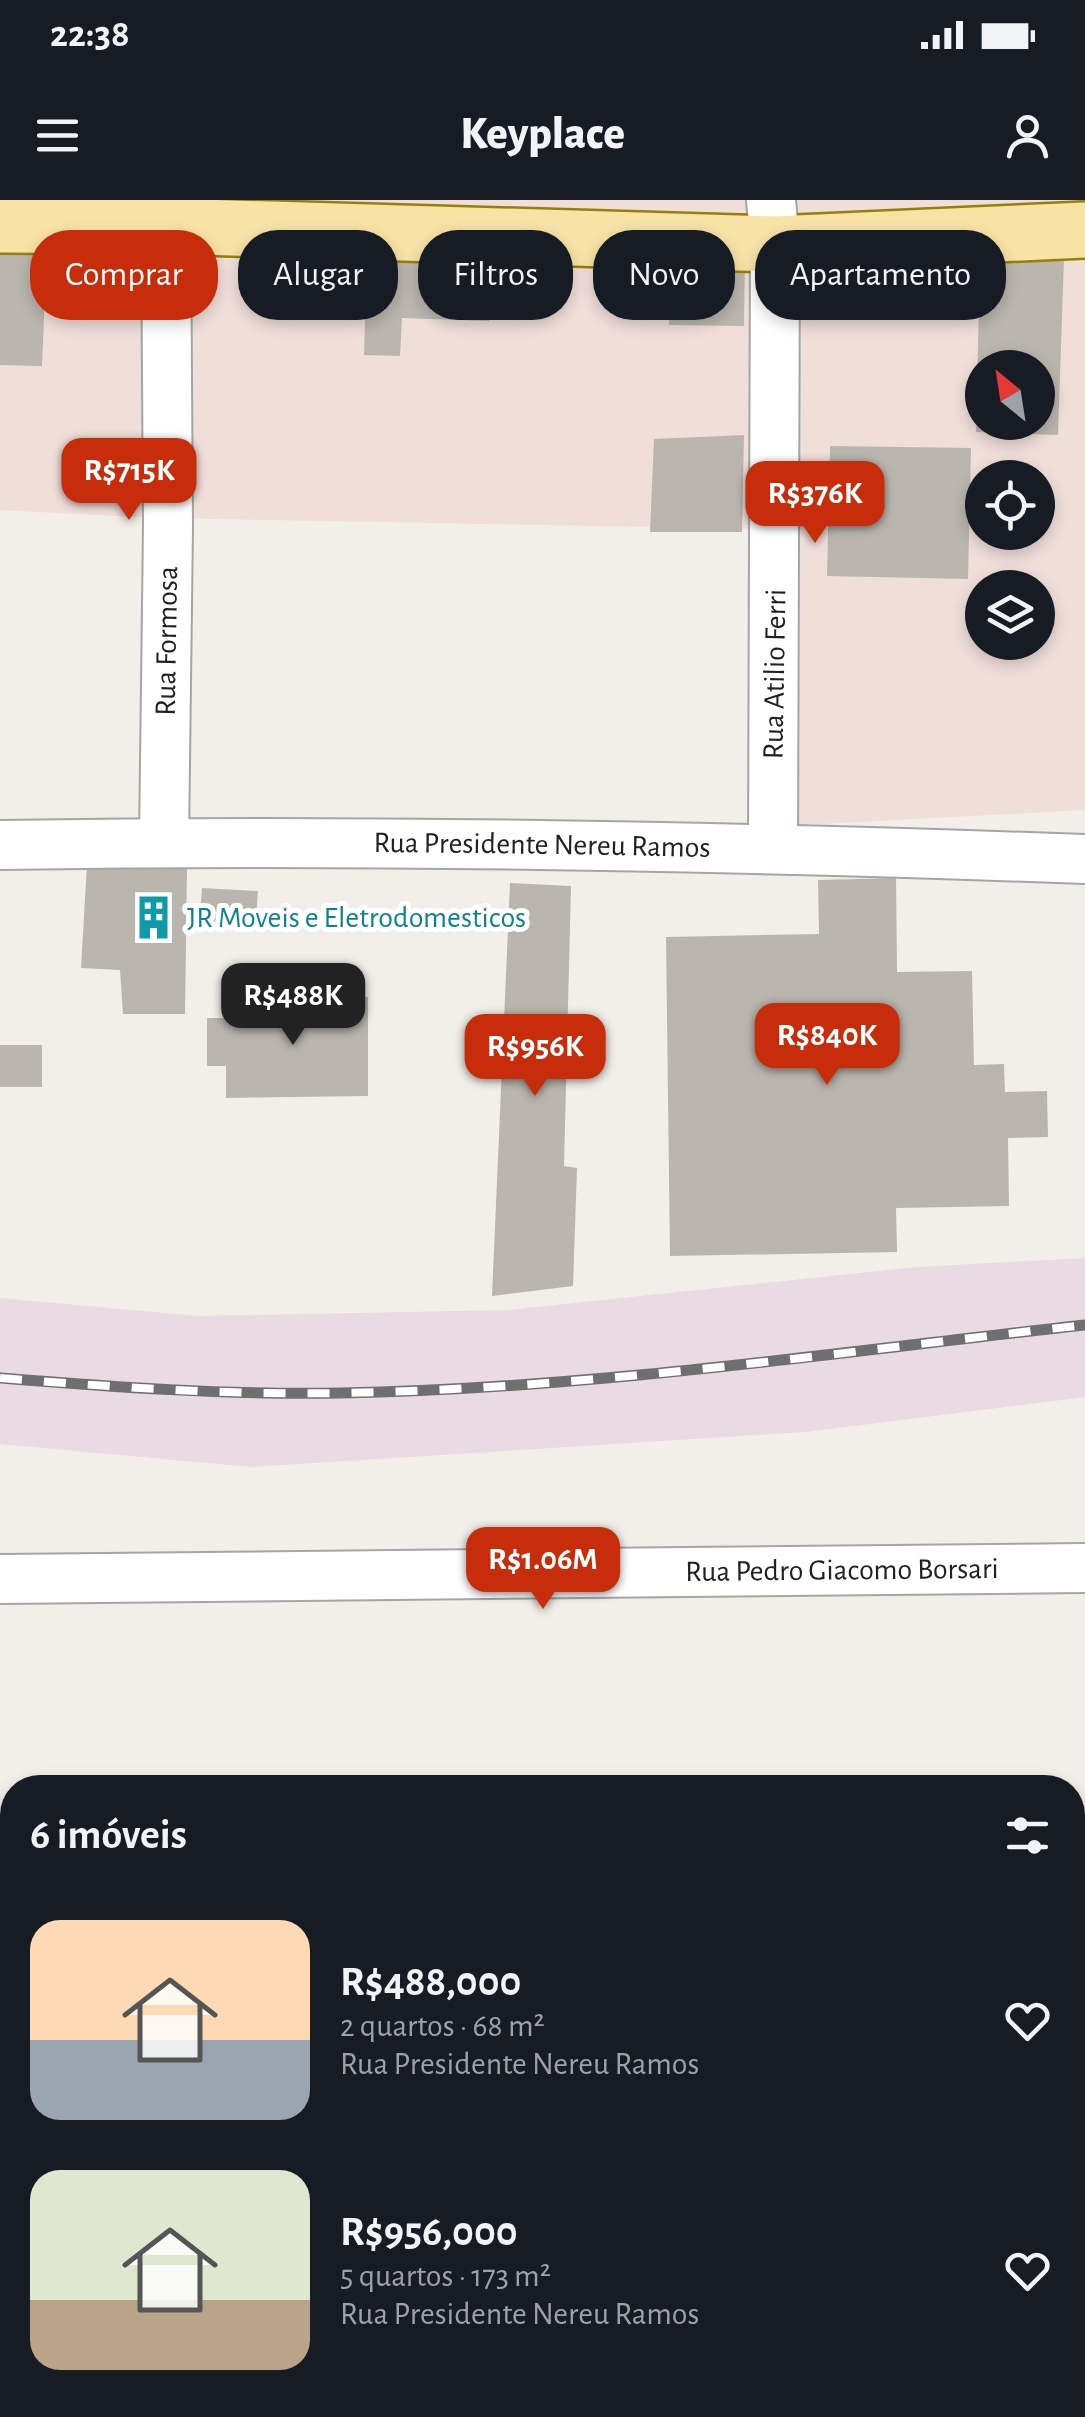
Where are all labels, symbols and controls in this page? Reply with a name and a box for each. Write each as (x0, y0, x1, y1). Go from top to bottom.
text: 22:38 (50, 16, 130, 54)
icon: menu (30, 108, 85, 163)
icon: person (1000, 108, 1055, 163)
text: Keyplace (460, 112, 625, 157)
chip: Comprar (30, 230, 218, 320)
chip: Alugar (238, 230, 398, 320)
chip: Filtros (418, 230, 573, 320)
chip: Novo (593, 230, 735, 320)
chip: Apartamento (755, 230, 1006, 320)
north arrow (965, 350, 1055, 440)
map controls (965, 350, 1055, 660)
pin: R$715K (48, 438, 210, 523)
text: R$715K (83, 454, 175, 486)
button: locate (965, 460, 1055, 550)
pin: R$376K (734, 461, 896, 546)
text: R$376K (767, 477, 863, 509)
street label: Rua Formosa (151, 566, 183, 716)
button: layers (965, 570, 1055, 660)
street label: Rua Atilio Ferri (759, 589, 791, 759)
street label: Rua Presidente Nereu Ramos (373, 828, 711, 863)
building icon: JR Moveis e Eletrodomesticos (130, 894, 178, 942)
place label: JR Moveis e Eletrodomesticos (187, 903, 526, 933)
pin: R$488K (212, 963, 374, 1048)
text: R$488K (243, 979, 343, 1011)
pin: R$840K (746, 1003, 908, 1088)
pin: R$956K (454, 1014, 616, 1099)
text: R$840K (777, 1019, 877, 1051)
text: R$956K (487, 1030, 583, 1062)
pin: R$1.06M (451, 1527, 635, 1612)
text: R$1.06M (488, 1543, 598, 1575)
street label: Rua Pedro Giacomo Borsari (685, 1554, 999, 1587)
icon: filters (1000, 1808, 1055, 1863)
text: 6 imóveis (30, 1814, 187, 1856)
icon: home (110, 1960, 230, 2080)
text: R$488,000 (340, 1961, 521, 2003)
icon: heart (1000, 1993, 1055, 2048)
text: 2 quartos · 68 m² (340, 2010, 545, 2042)
text: Rua Presidente Nereu Ramos (340, 2048, 699, 2080)
icon: home (110, 2210, 230, 2330)
text: R$956,000 (340, 2211, 518, 2253)
icon: heart (1000, 2243, 1055, 2298)
text: 5 quartos · 173 m² (340, 2260, 551, 2292)
text: Rua Presidente Nereu Ramos (340, 2298, 699, 2330)

